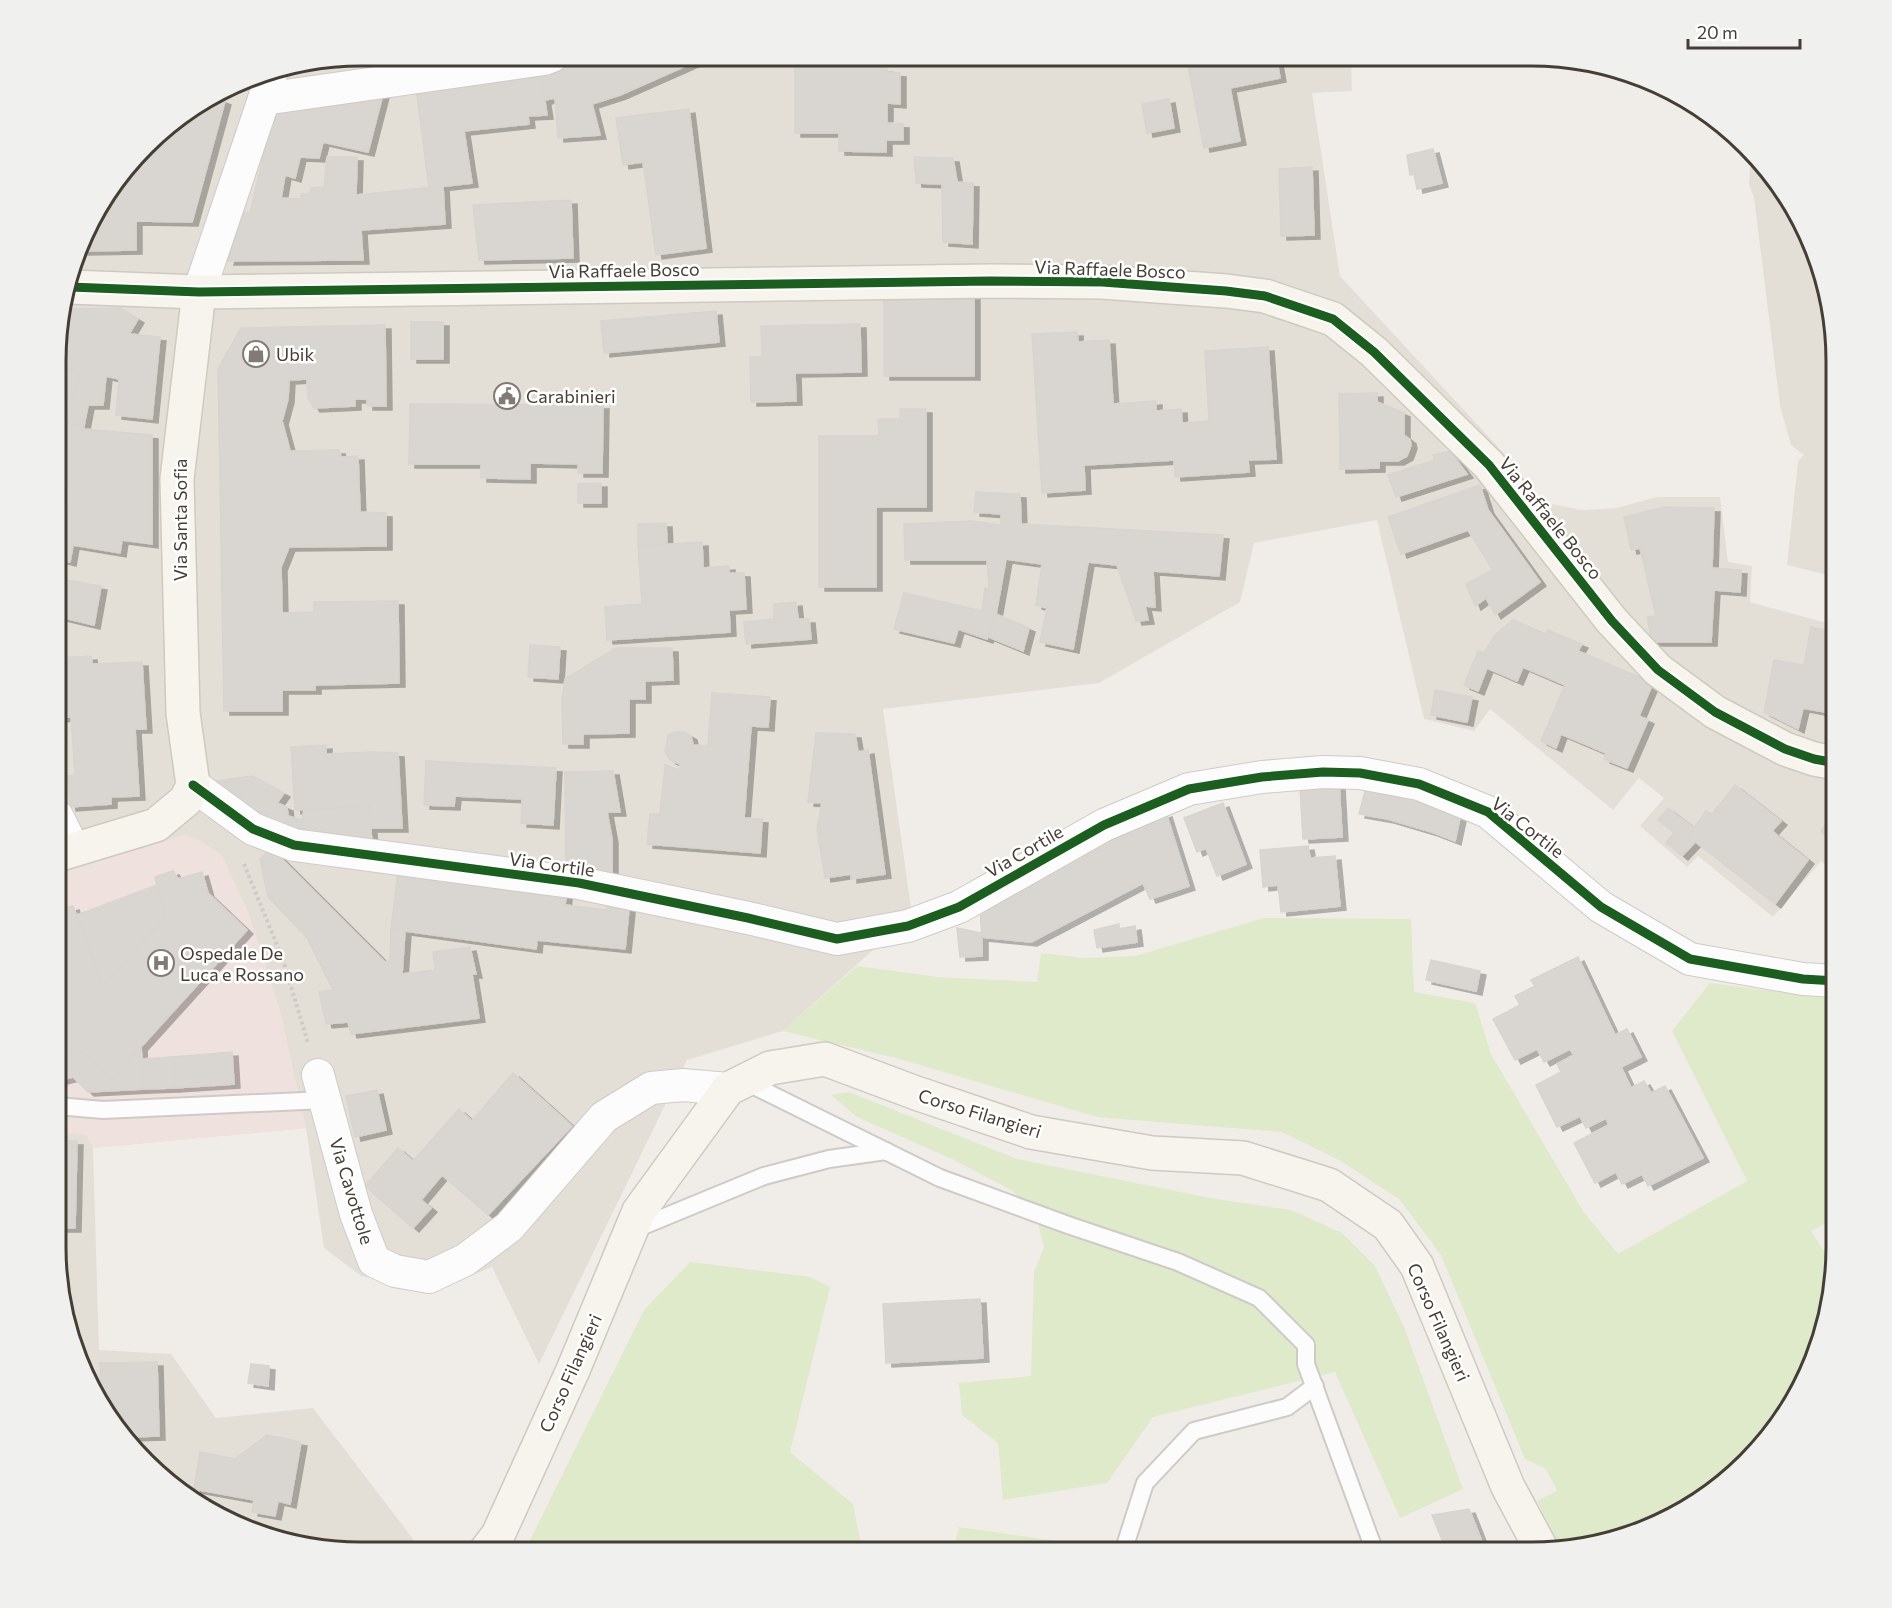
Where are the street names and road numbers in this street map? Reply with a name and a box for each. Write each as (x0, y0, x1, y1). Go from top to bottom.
street label: Via Raffaele Bosco (1034, 255, 1186, 283)
street label: Via Raffaele Bosco (548, 258, 700, 282)
street label: Via Raffaele Bosco (1495, 452, 1607, 584)
street label: Via Santa Sofia (169, 459, 191, 581)
street label: Via Cortile (1487, 792, 1569, 862)
street label: Via Cortile (981, 820, 1067, 882)
street label: Via Cortile (508, 847, 596, 881)
street label: Corso Filangieri (916, 1084, 1044, 1142)
street label: Via Cavottole (325, 1135, 379, 1247)
street label: Corso Filangieri (1403, 1259, 1475, 1385)
street label: Corso Filangieri (534, 1310, 606, 1436)

